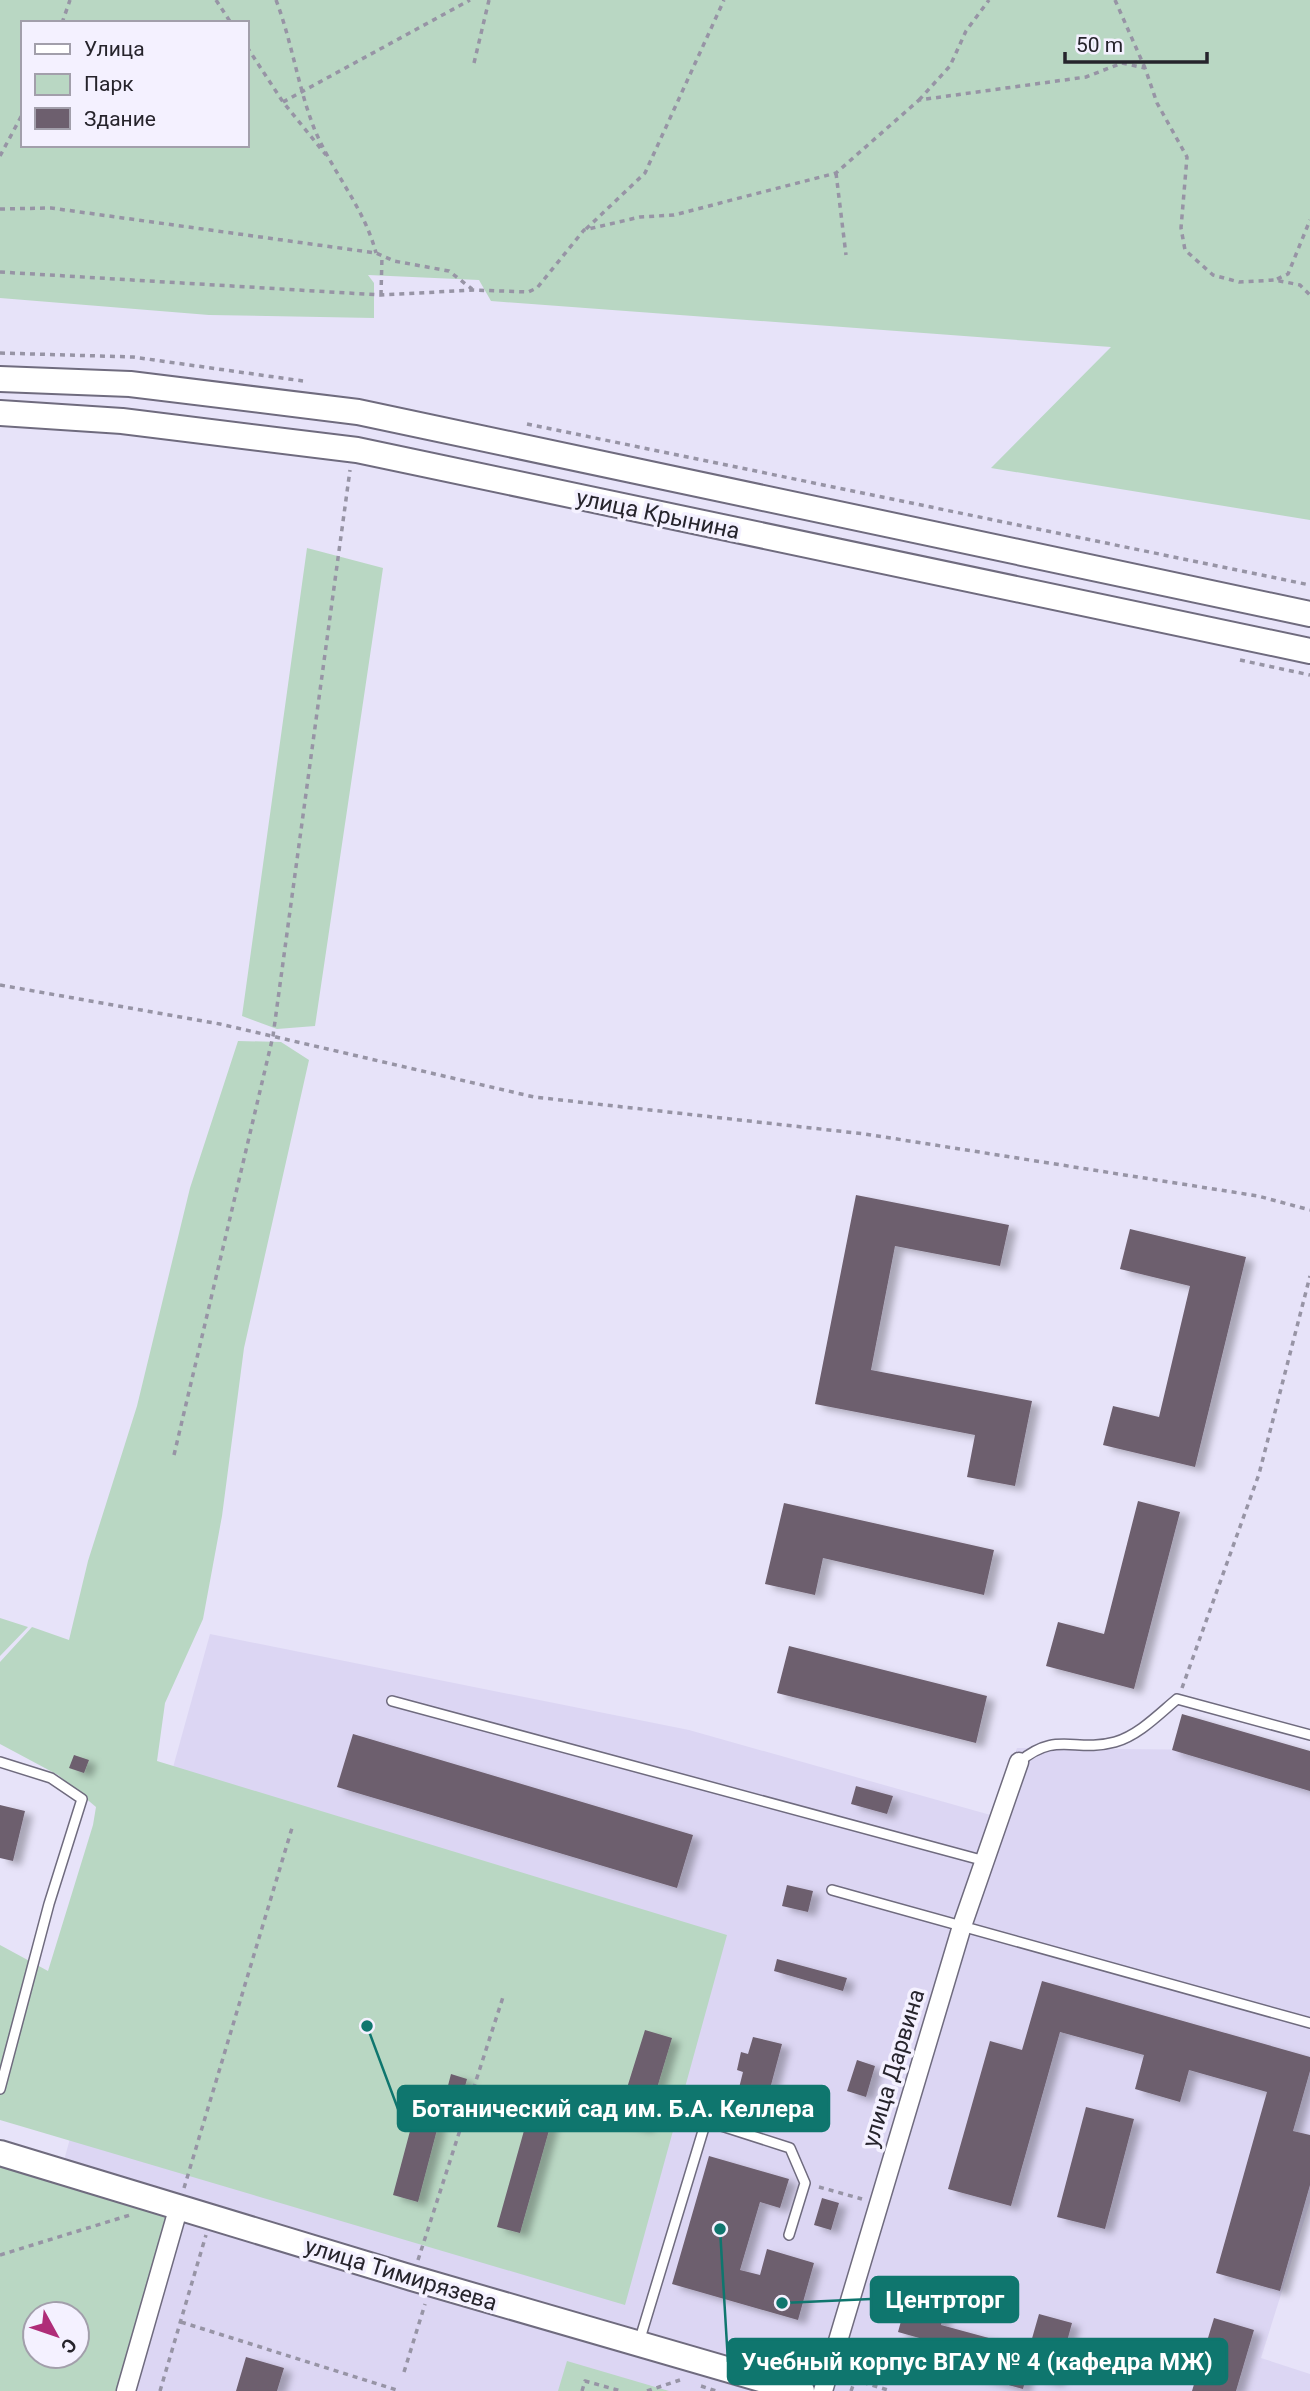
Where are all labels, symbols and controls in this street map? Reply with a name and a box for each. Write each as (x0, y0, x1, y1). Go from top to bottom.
legend (21, 21, 248, 147)
scale bar (1065, 21, 1207, 65)
text: 50 m (1076, 33, 1123, 57)
text: Улица (84, 37, 145, 61)
text: Парк (84, 72, 134, 96)
text: Здание (84, 107, 156, 131)
street label: улица Крынина (574, 484, 742, 545)
street label: улица Дарвина (857, 1986, 930, 2150)
callout: Ботанический сад им. Б.А. Келлера (398, 2086, 829, 2131)
text: Ботанический сад им. Б.А. Келлера (412, 2095, 814, 2123)
street label: улица Тимирязева (301, 2232, 500, 2317)
callout: Центрторг (871, 2277, 1018, 2322)
text: Центрторг (886, 2286, 1004, 2314)
north arrow (21, 2300, 91, 2370)
text: С (56, 2333, 81, 2358)
callout: Учебный корпус ВГАУ № 4 (кафедра МЖ) (728, 2339, 1227, 2384)
text: Учебный корпус ВГАУ № 4 (кафедра МЖ) (741, 2348, 1213, 2376)

